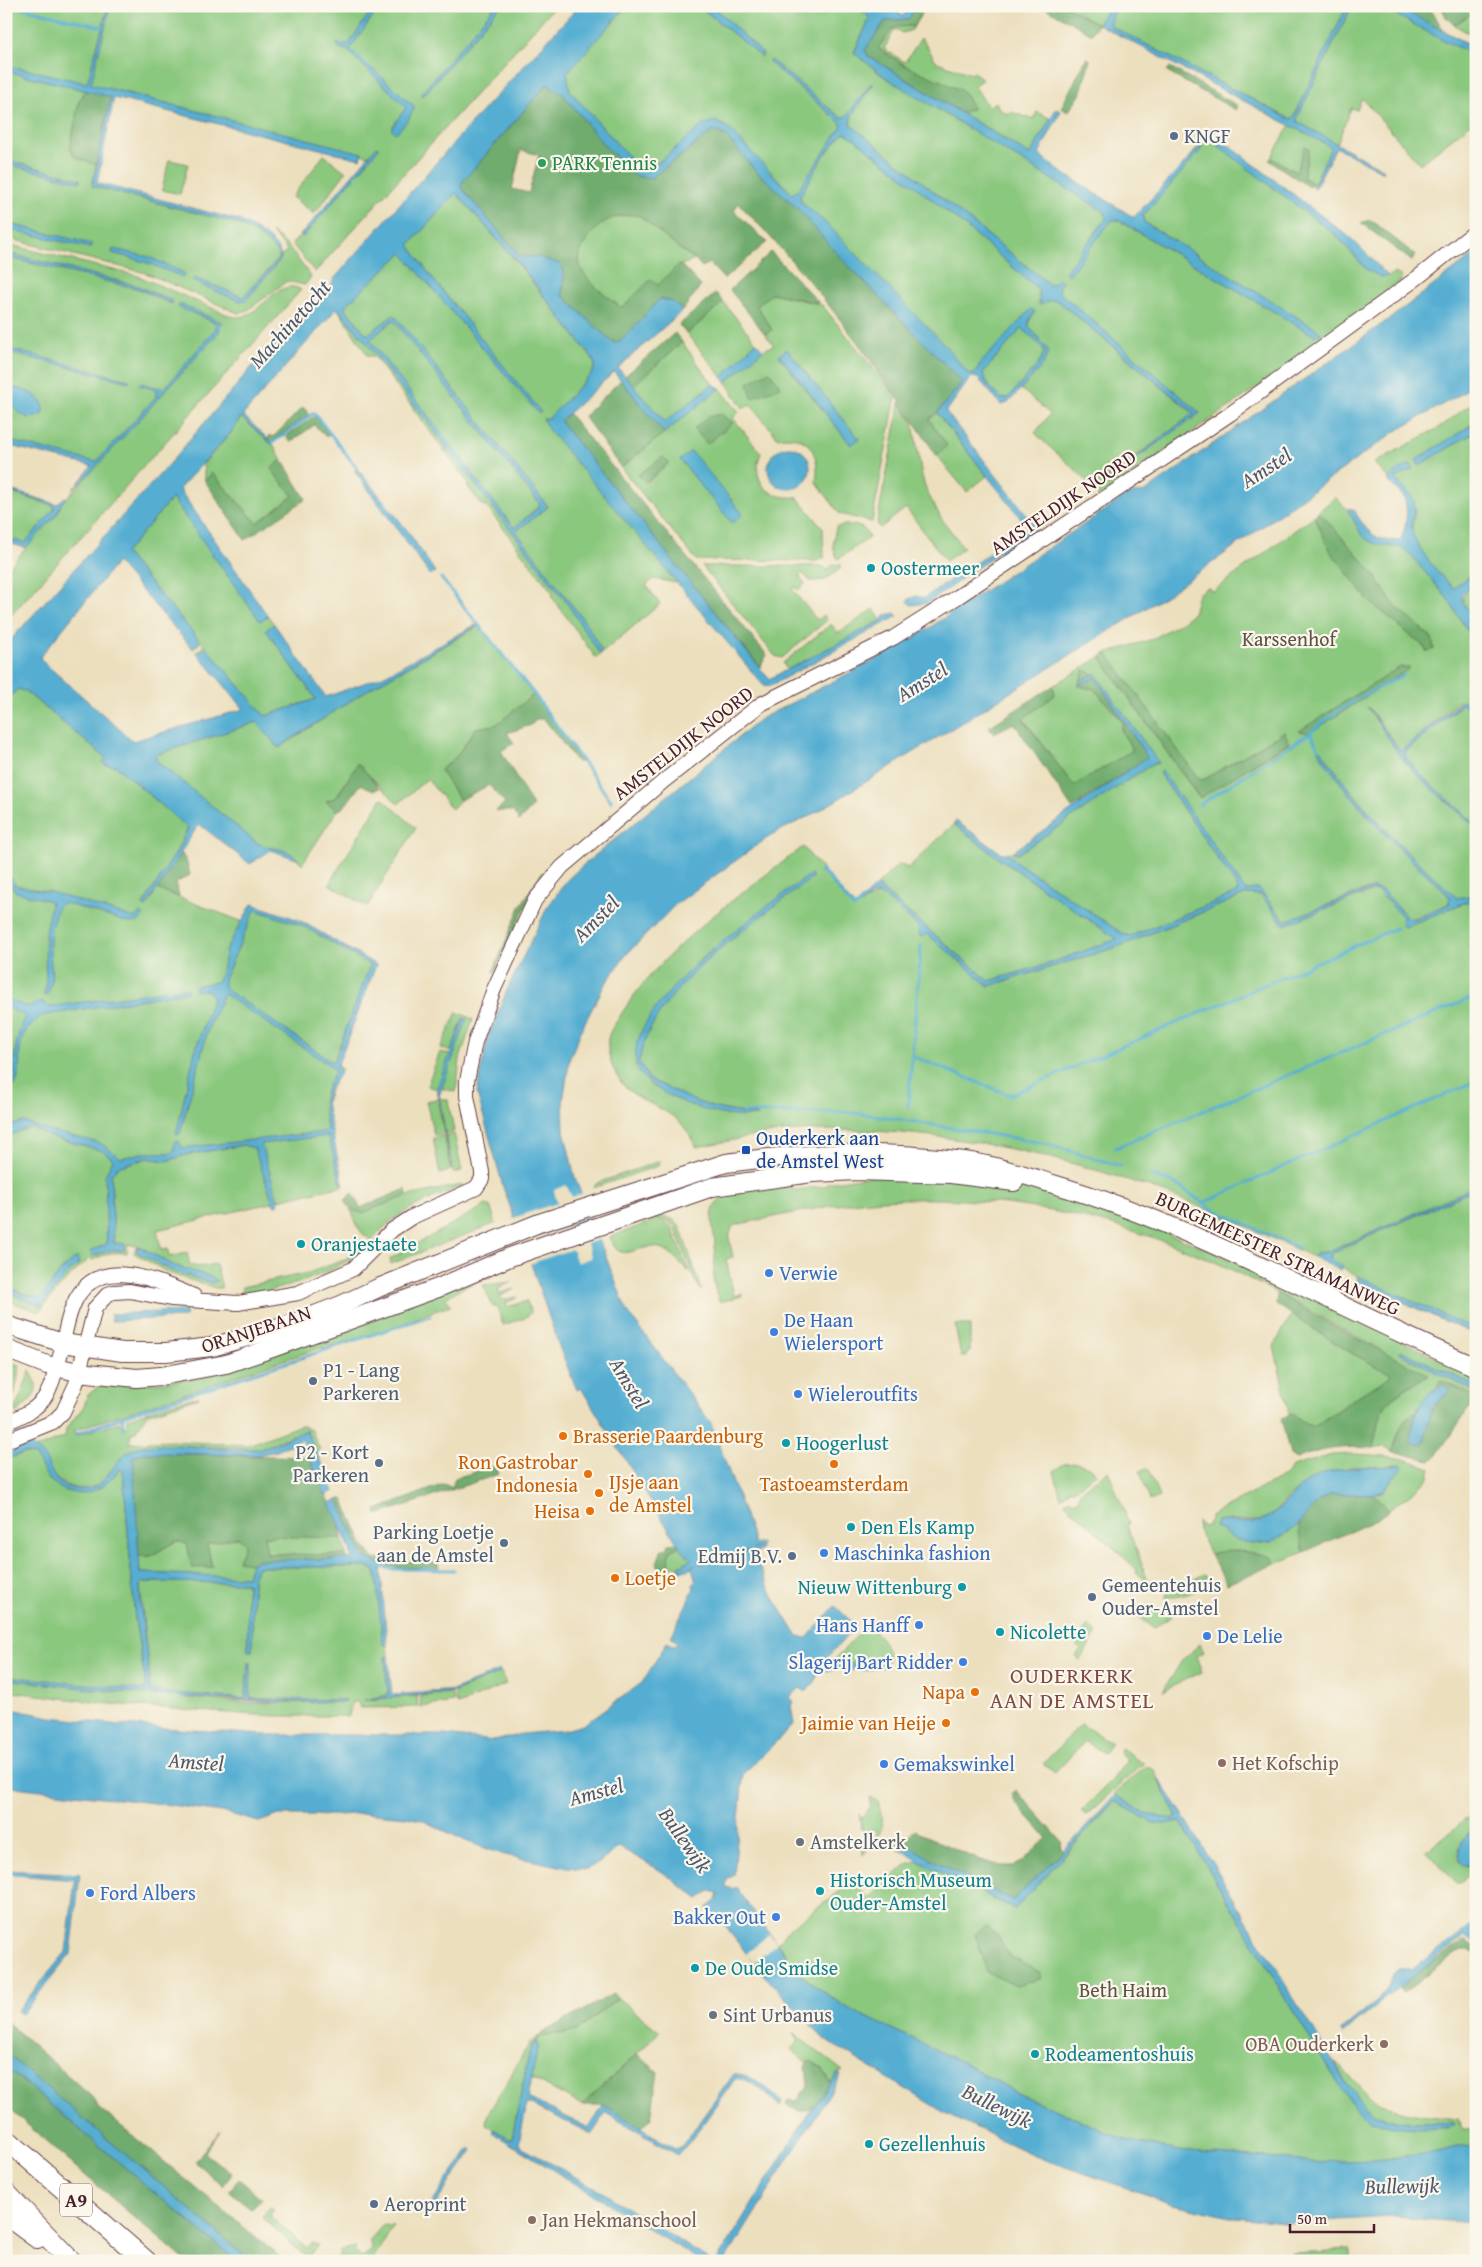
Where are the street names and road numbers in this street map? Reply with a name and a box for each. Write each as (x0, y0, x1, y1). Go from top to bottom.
street label: AMSTELDIJK NOORD (984, 442, 1142, 561)
street label: AMSTELDIJK NOORD (606, 678, 759, 807)
street label: BURGEMEESTER STRAMANWEG (1151, 1183, 1405, 1322)
street label: ORANJEBAAN (197, 1297, 315, 1360)
road number: A9 (60, 2184, 92, 2216)

